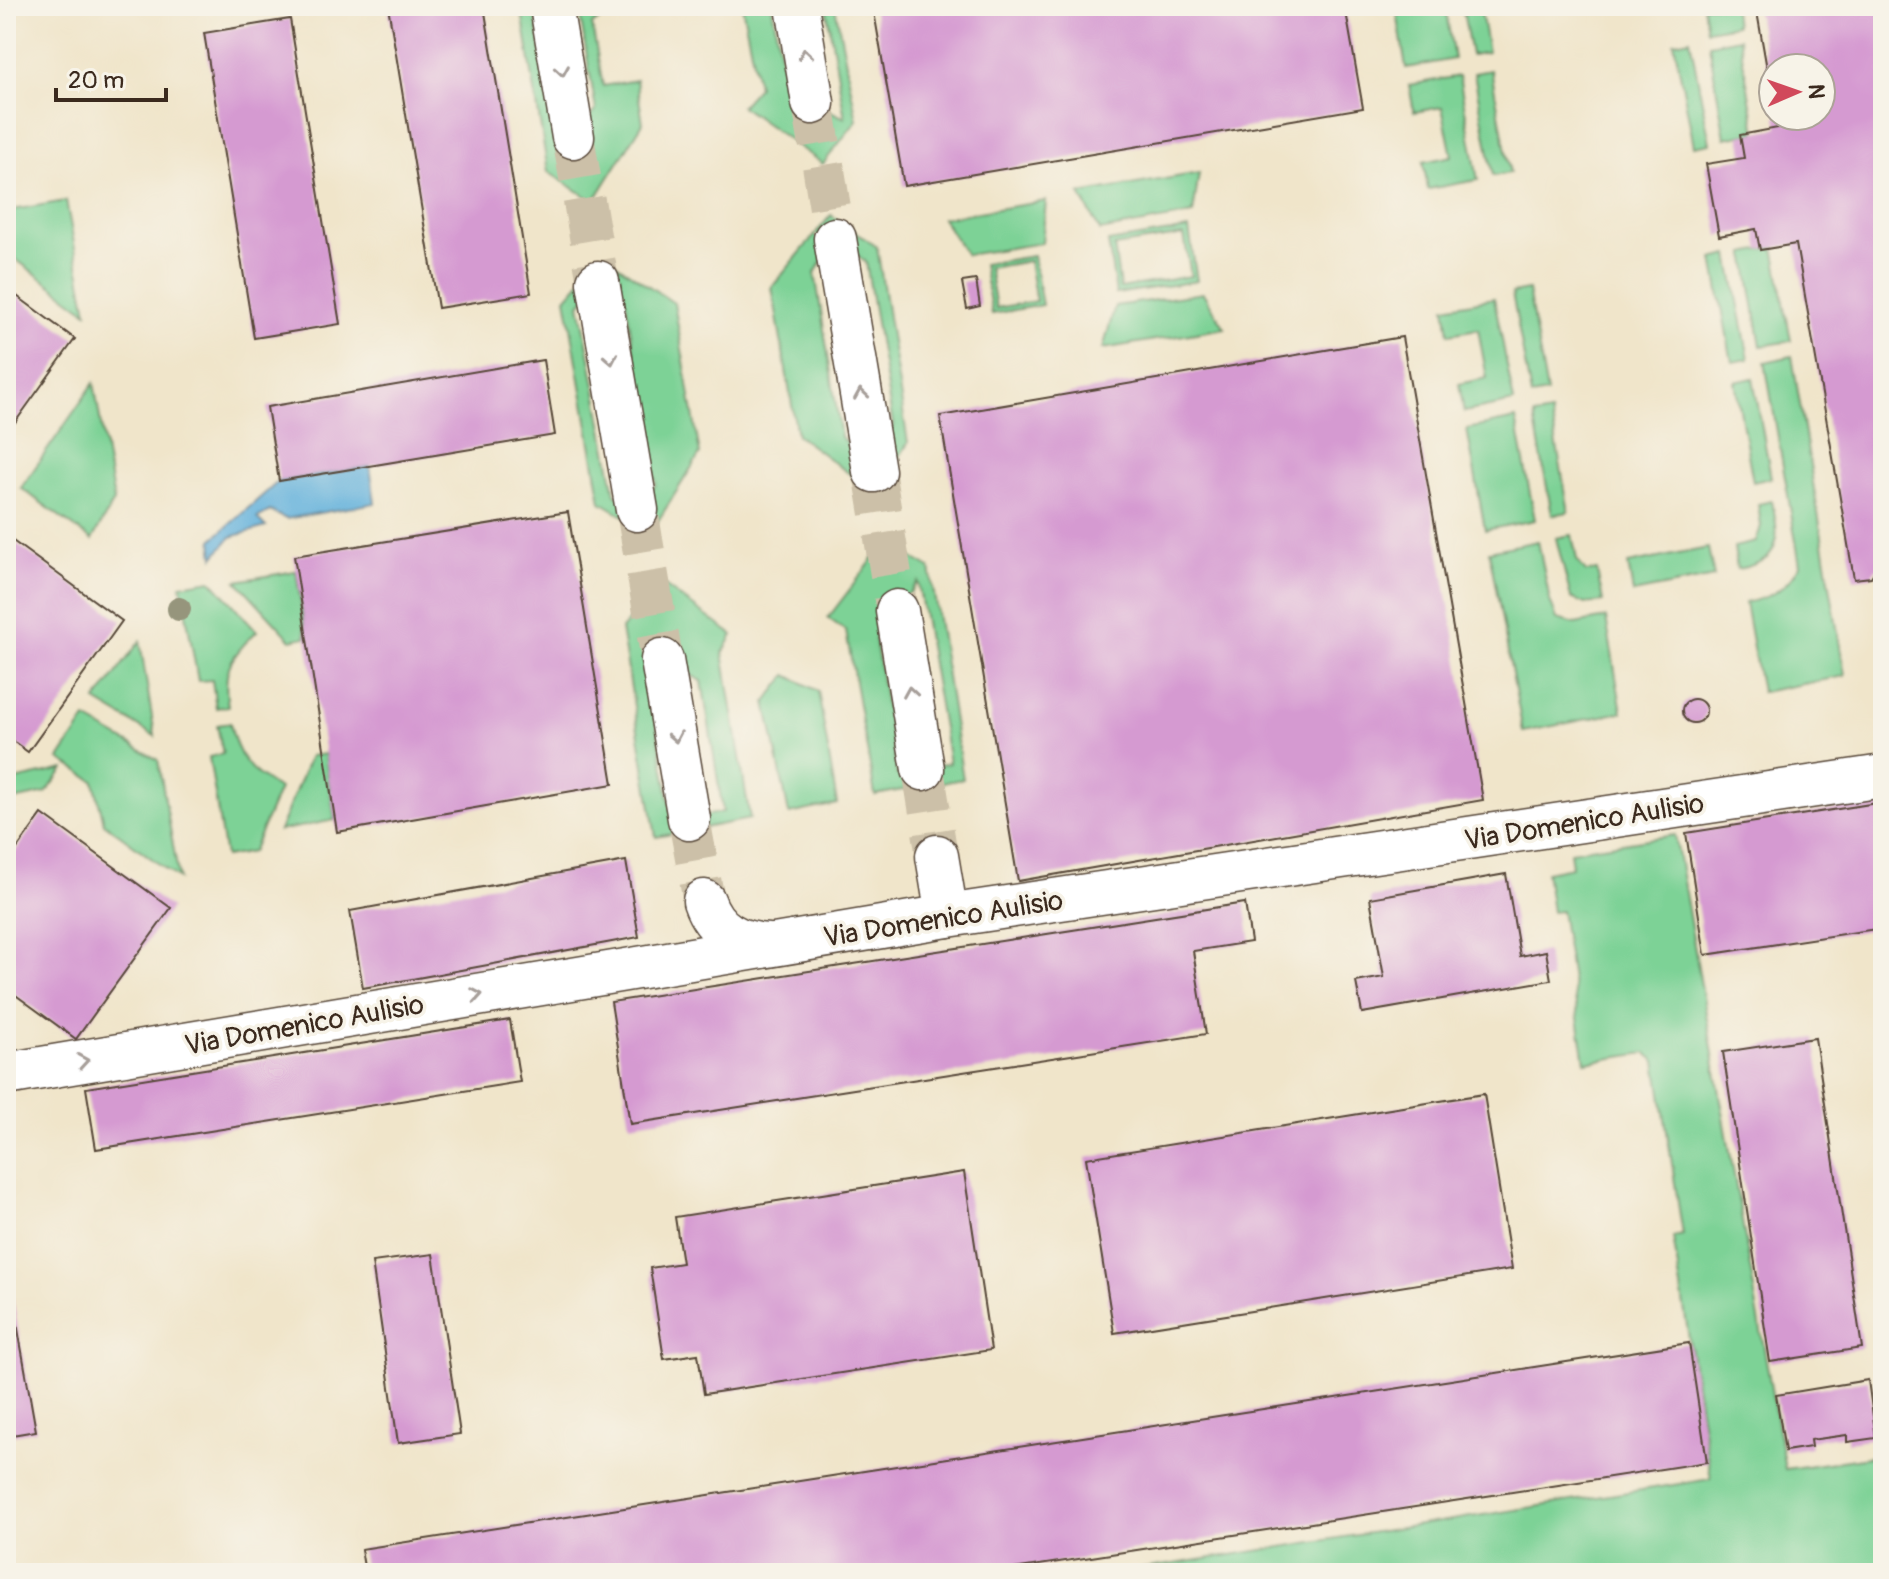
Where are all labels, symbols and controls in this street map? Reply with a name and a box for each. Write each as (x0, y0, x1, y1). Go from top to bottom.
one-way arrow (797, 47, 814, 61)
scale bar (56, 52, 166, 102)
north arrow (1757, 52, 1837, 132)
one-way arrow (553, 65, 570, 78)
text: 20 m (68, 66, 124, 95)
text: N (1802, 83, 1830, 99)
one-way arrow (601, 352, 618, 366)
one-way arrow (853, 387, 870, 401)
one-way arrow (902, 685, 919, 698)
one-way arrow (666, 730, 683, 744)
street label: Via Domenico Aulisio (1462, 786, 1707, 859)
street label: Via Domenico Aulisio (821, 883, 1066, 956)
street label: Via Domenico Aulisio (182, 987, 427, 1064)
one-way arrow (471, 988, 484, 1005)
one-way arrow (76, 1054, 90, 1071)

